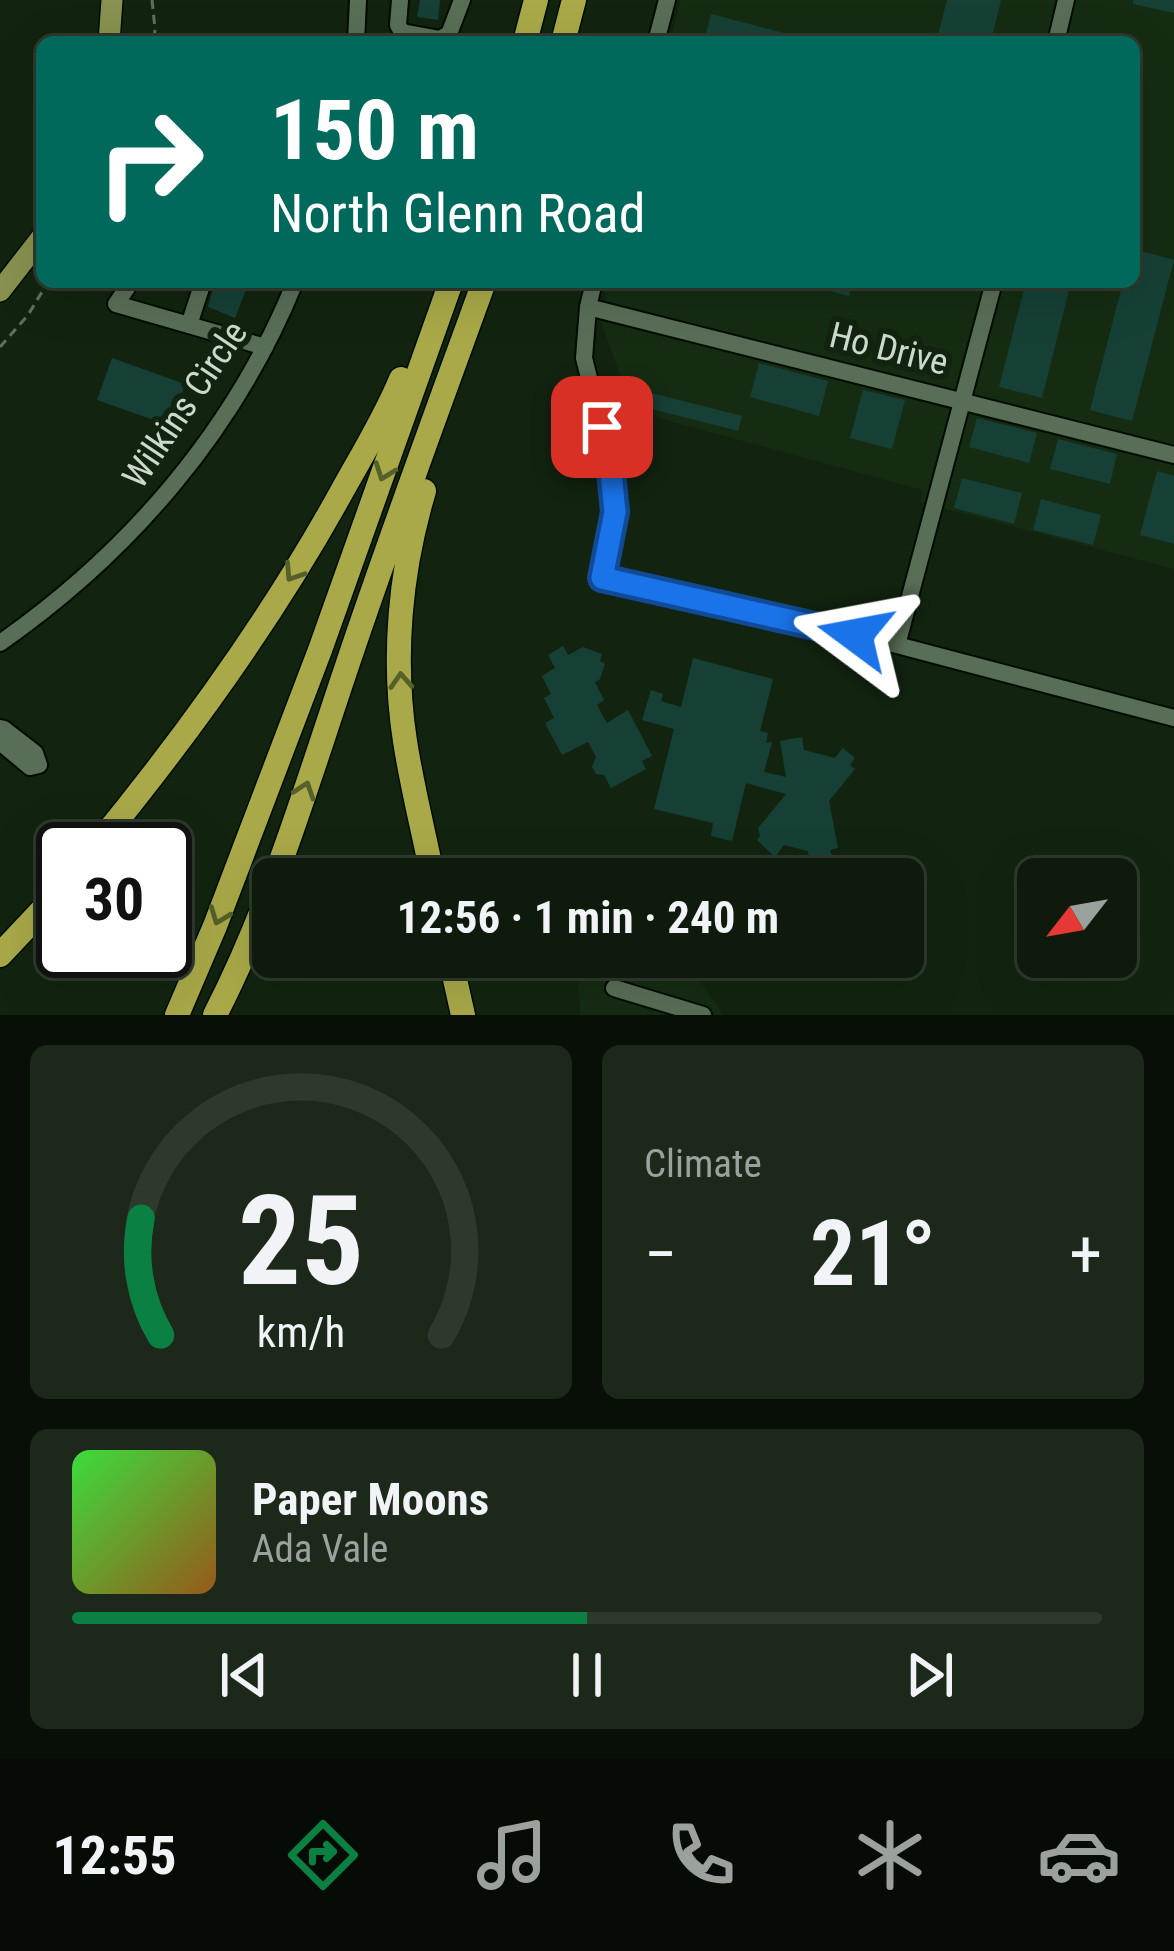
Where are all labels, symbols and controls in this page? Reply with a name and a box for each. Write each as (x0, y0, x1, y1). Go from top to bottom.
text: 150 m (270, 81, 479, 180)
icon: right (72, 84, 228, 240)
text: North Glenn Road (270, 182, 646, 245)
street label: Wilkins Circle (114, 313, 256, 496)
street label: Ho Drive (825, 314, 952, 384)
pin (551, 376, 653, 478)
icon: arrive (569, 394, 635, 460)
one-way arrow (374, 460, 398, 481)
one-way arrow (285, 560, 308, 582)
position arrow (792, 572, 918, 698)
one-way arrow (388, 671, 414, 690)
one-way arrow (291, 781, 315, 802)
speed limit sign: 30 (36, 822, 192, 978)
north arrow (1017, 858, 1137, 978)
map controls (1017, 858, 1137, 978)
text: 12:56 · 1 min · 240 m (397, 891, 779, 944)
one-way arrow (208, 904, 233, 925)
text: Climate (644, 1141, 762, 1187)
text: 25 (238, 1168, 364, 1314)
text: 21° (810, 1202, 936, 1307)
text: − (644, 1216, 677, 1293)
text: + (1069, 1216, 1102, 1293)
text: km/h (257, 1307, 345, 1357)
text: Paper Moons (252, 1473, 489, 1526)
text: Ada Vale (252, 1526, 388, 1572)
icon: previous (211, 1642, 277, 1708)
icon: pause (554, 1642, 620, 1708)
icon: next (897, 1642, 963, 1708)
icon: directions (281, 1813, 365, 1897)
icon: music (470, 1813, 554, 1897)
icon: phone (659, 1813, 743, 1897)
icon: climate (848, 1813, 932, 1897)
icon: car (1037, 1813, 1121, 1897)
text: 12:55 (53, 1824, 176, 1887)

